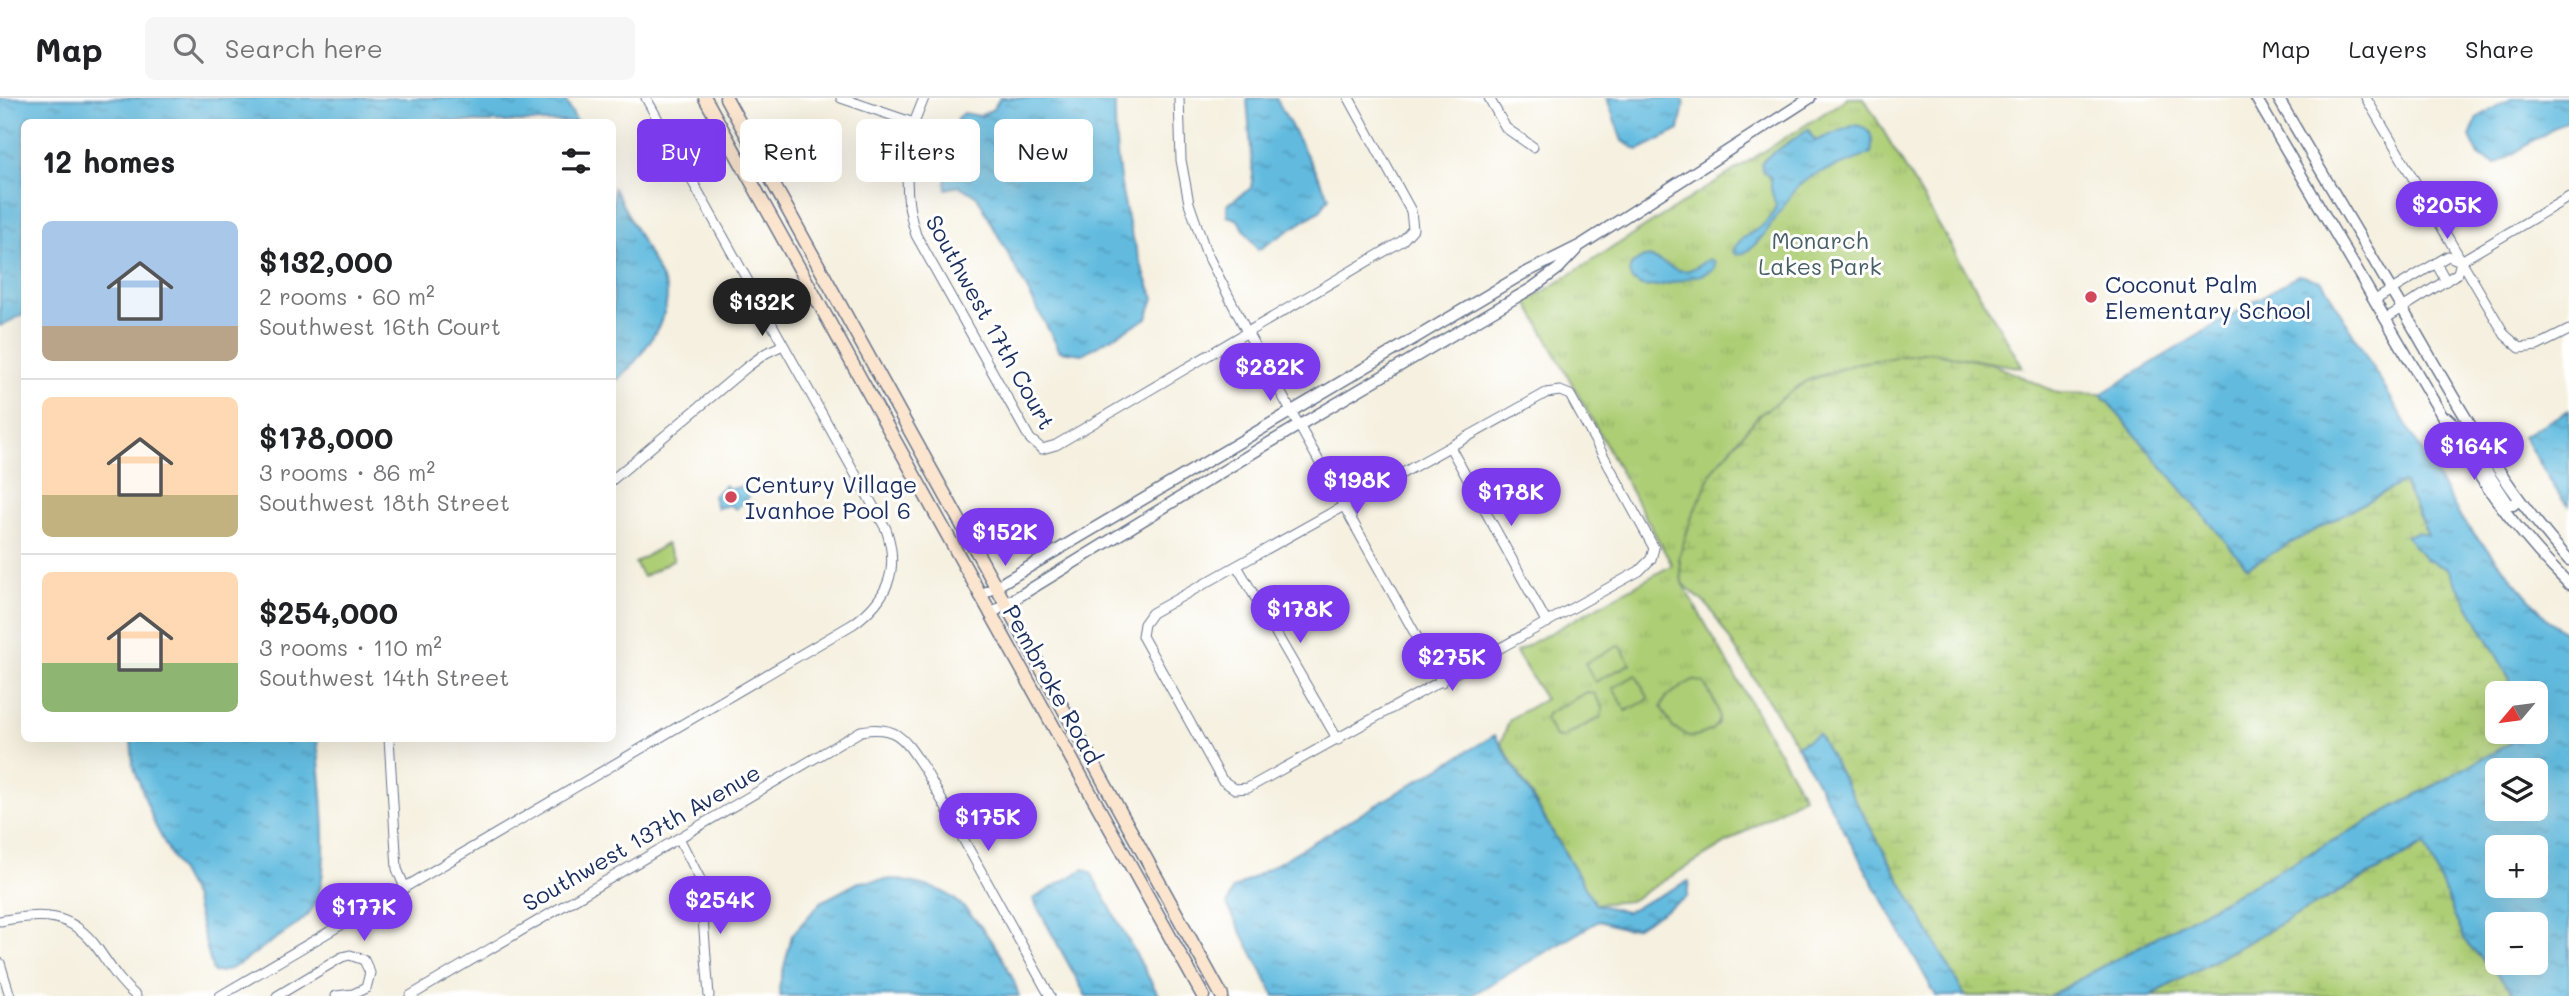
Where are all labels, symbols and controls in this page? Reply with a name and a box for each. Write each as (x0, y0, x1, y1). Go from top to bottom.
search box (145, 17, 635, 80)
text: Map (35, 27, 103, 70)
icon: search (169, 29, 207, 67)
text: Search here (225, 31, 383, 65)
text: Map (2262, 33, 2310, 64)
text: Layers (2348, 33, 2427, 64)
text: Share (2465, 33, 2534, 64)
chip: Buy (637, 119, 726, 182)
chip: Rent (740, 119, 842, 182)
chip: Filters (856, 119, 980, 182)
chip: New (994, 119, 1093, 182)
text: 12 homes (42, 141, 175, 181)
icon: filters (557, 142, 595, 180)
pin: $205K (2398, 181, 2496, 241)
text: $205K (2412, 189, 2482, 219)
street label: Southwest 17th Court (919, 209, 1063, 435)
park label: Monarch Lakes Park (1758, 225, 1882, 281)
text: $132,000 (259, 241, 393, 281)
icon: home (98, 249, 182, 333)
place label: Coconut Palm Elementary School (2105, 269, 2311, 325)
pin: $132K (713, 278, 811, 338)
text: 2 rooms · 60 m² (259, 281, 435, 311)
text: $132K (729, 286, 795, 316)
marker: Coconut Palm Elementary School (2083, 289, 2099, 305)
text: Southwest 16th Court (259, 311, 501, 341)
pin: $282K (1221, 344, 1319, 403)
text: $282K (1235, 351, 1305, 381)
text: $178,000 (259, 417, 393, 457)
pin: $164K (2425, 422, 2523, 482)
icon: home (98, 425, 182, 509)
text: $164K (2440, 430, 2508, 460)
pin: $198K (1308, 456, 1406, 516)
text: 3 rooms · 86 m² (259, 457, 435, 487)
text: $198K (1323, 464, 1391, 494)
pin: $178K (1462, 468, 1560, 528)
place label: Century Village Ivanhoe Pool 6 (745, 469, 917, 525)
text: $178K (1478, 476, 1544, 506)
text: Southwest 18th Street (259, 487, 510, 517)
marker: Century Village Ivanhoe Pool 6 (723, 489, 739, 505)
pin: $152K (956, 508, 1054, 568)
text: $152K (972, 516, 1038, 546)
pin: $178K (1251, 586, 1349, 645)
text: $254,000 (259, 592, 398, 632)
text: $178K (1267, 593, 1333, 623)
street label: Pembroke Road (997, 599, 1109, 769)
icon: home (98, 600, 182, 684)
text: 3 rooms · 110 m² (259, 632, 442, 662)
pin: $275K (1403, 634, 1501, 693)
text: $275K (1418, 641, 1486, 671)
text: Southwest 14th Street (259, 662, 509, 692)
north arrow (2485, 681, 2548, 744)
map controls (2485, 681, 2548, 975)
street label: Southwest 137th Avenue (517, 757, 765, 917)
button: layers (2485, 758, 2548, 821)
pin: $175K (939, 794, 1037, 853)
text: $175K (955, 801, 1021, 831)
button: + (2485, 835, 2548, 898)
pin: $254K (671, 876, 769, 936)
pin: $177K (315, 884, 413, 943)
text: $254K (685, 884, 755, 914)
text: $177K (331, 891, 397, 921)
button: − (2485, 912, 2548, 975)

